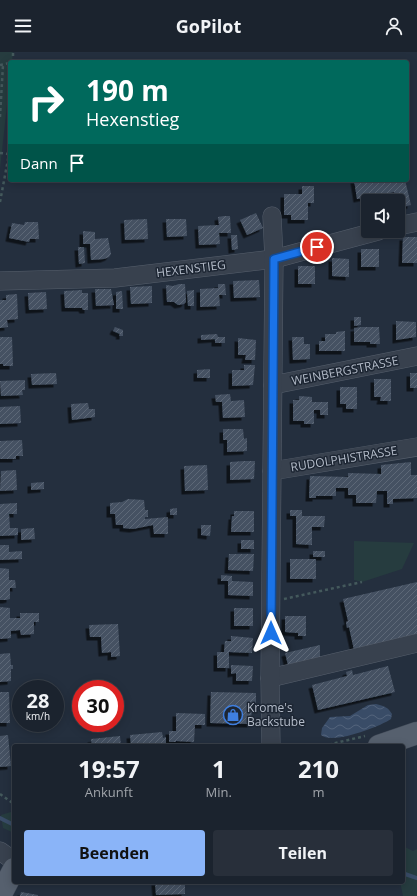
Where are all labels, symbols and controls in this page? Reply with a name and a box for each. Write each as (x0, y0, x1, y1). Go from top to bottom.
text: GoPilot (176, 14, 241, 38)
icon: menu (12, 15, 34, 37)
icon: person (383, 15, 405, 37)
text: 190 m (86, 71, 169, 109)
icon: right (20, 76, 72, 128)
text: Hexenstieg (86, 107, 179, 131)
icon: arrive (66, 152, 88, 174)
text: Dann (20, 153, 58, 173)
map controls (361, 194, 405, 238)
button: sound (361, 194, 405, 238)
pin (300, 230, 334, 264)
icon: arrive (306, 236, 328, 258)
street label: HEXENSTIEG (155, 256, 227, 281)
street label: WEINBERGSTRASSE (290, 352, 400, 389)
street label: RUDOLPHISTRASSE (289, 442, 399, 475)
position arrow (250, 612, 292, 654)
speed limit sign: 30 (72, 680, 124, 732)
text: 28 (27, 687, 49, 714)
place label: Krome's Backstube (247, 699, 305, 730)
shop icon: Krome's Backstube (222, 704, 244, 726)
text: km/h (26, 709, 50, 723)
text: 19:57 (78, 752, 140, 785)
text: 1 (212, 752, 226, 785)
text: 210 (298, 752, 339, 785)
text: Ankunft (85, 783, 133, 801)
text: Min. (206, 783, 232, 801)
text: m (312, 783, 324, 801)
button: Beenden (24, 830, 205, 876)
button: Teilen (213, 830, 393, 876)

